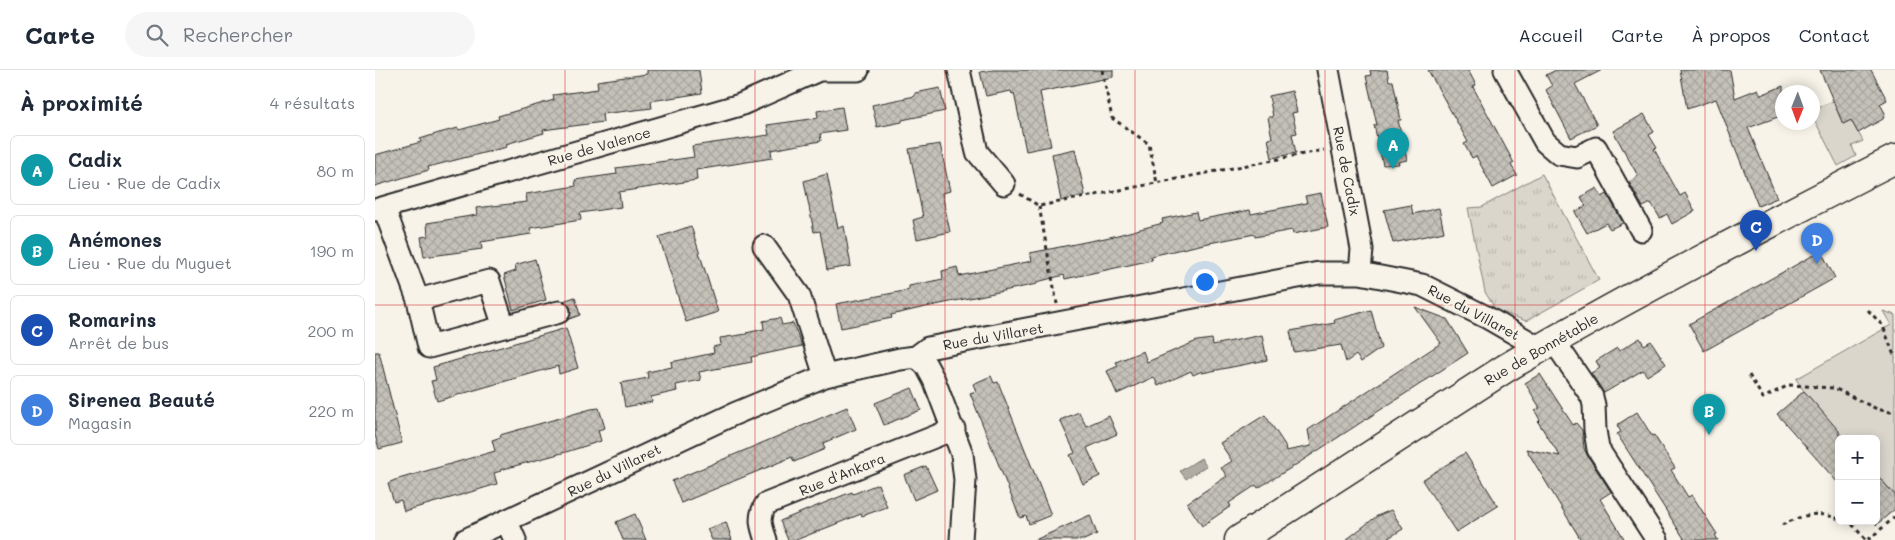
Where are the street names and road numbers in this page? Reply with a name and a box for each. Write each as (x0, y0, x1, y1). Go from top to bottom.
street label: Rue de Valence (545, 122, 653, 170)
street label: Rue de Cadix (1329, 125, 1365, 217)
street label: Rue du Villaret (1425, 280, 1523, 344)
street label: Rue de Bonnétable (1480, 309, 1602, 389)
street label: Rue du Villaret (941, 318, 1045, 354)
street label: Rue du Villaret (564, 439, 664, 501)
street label: Rue d'Ankara (796, 448, 888, 500)

